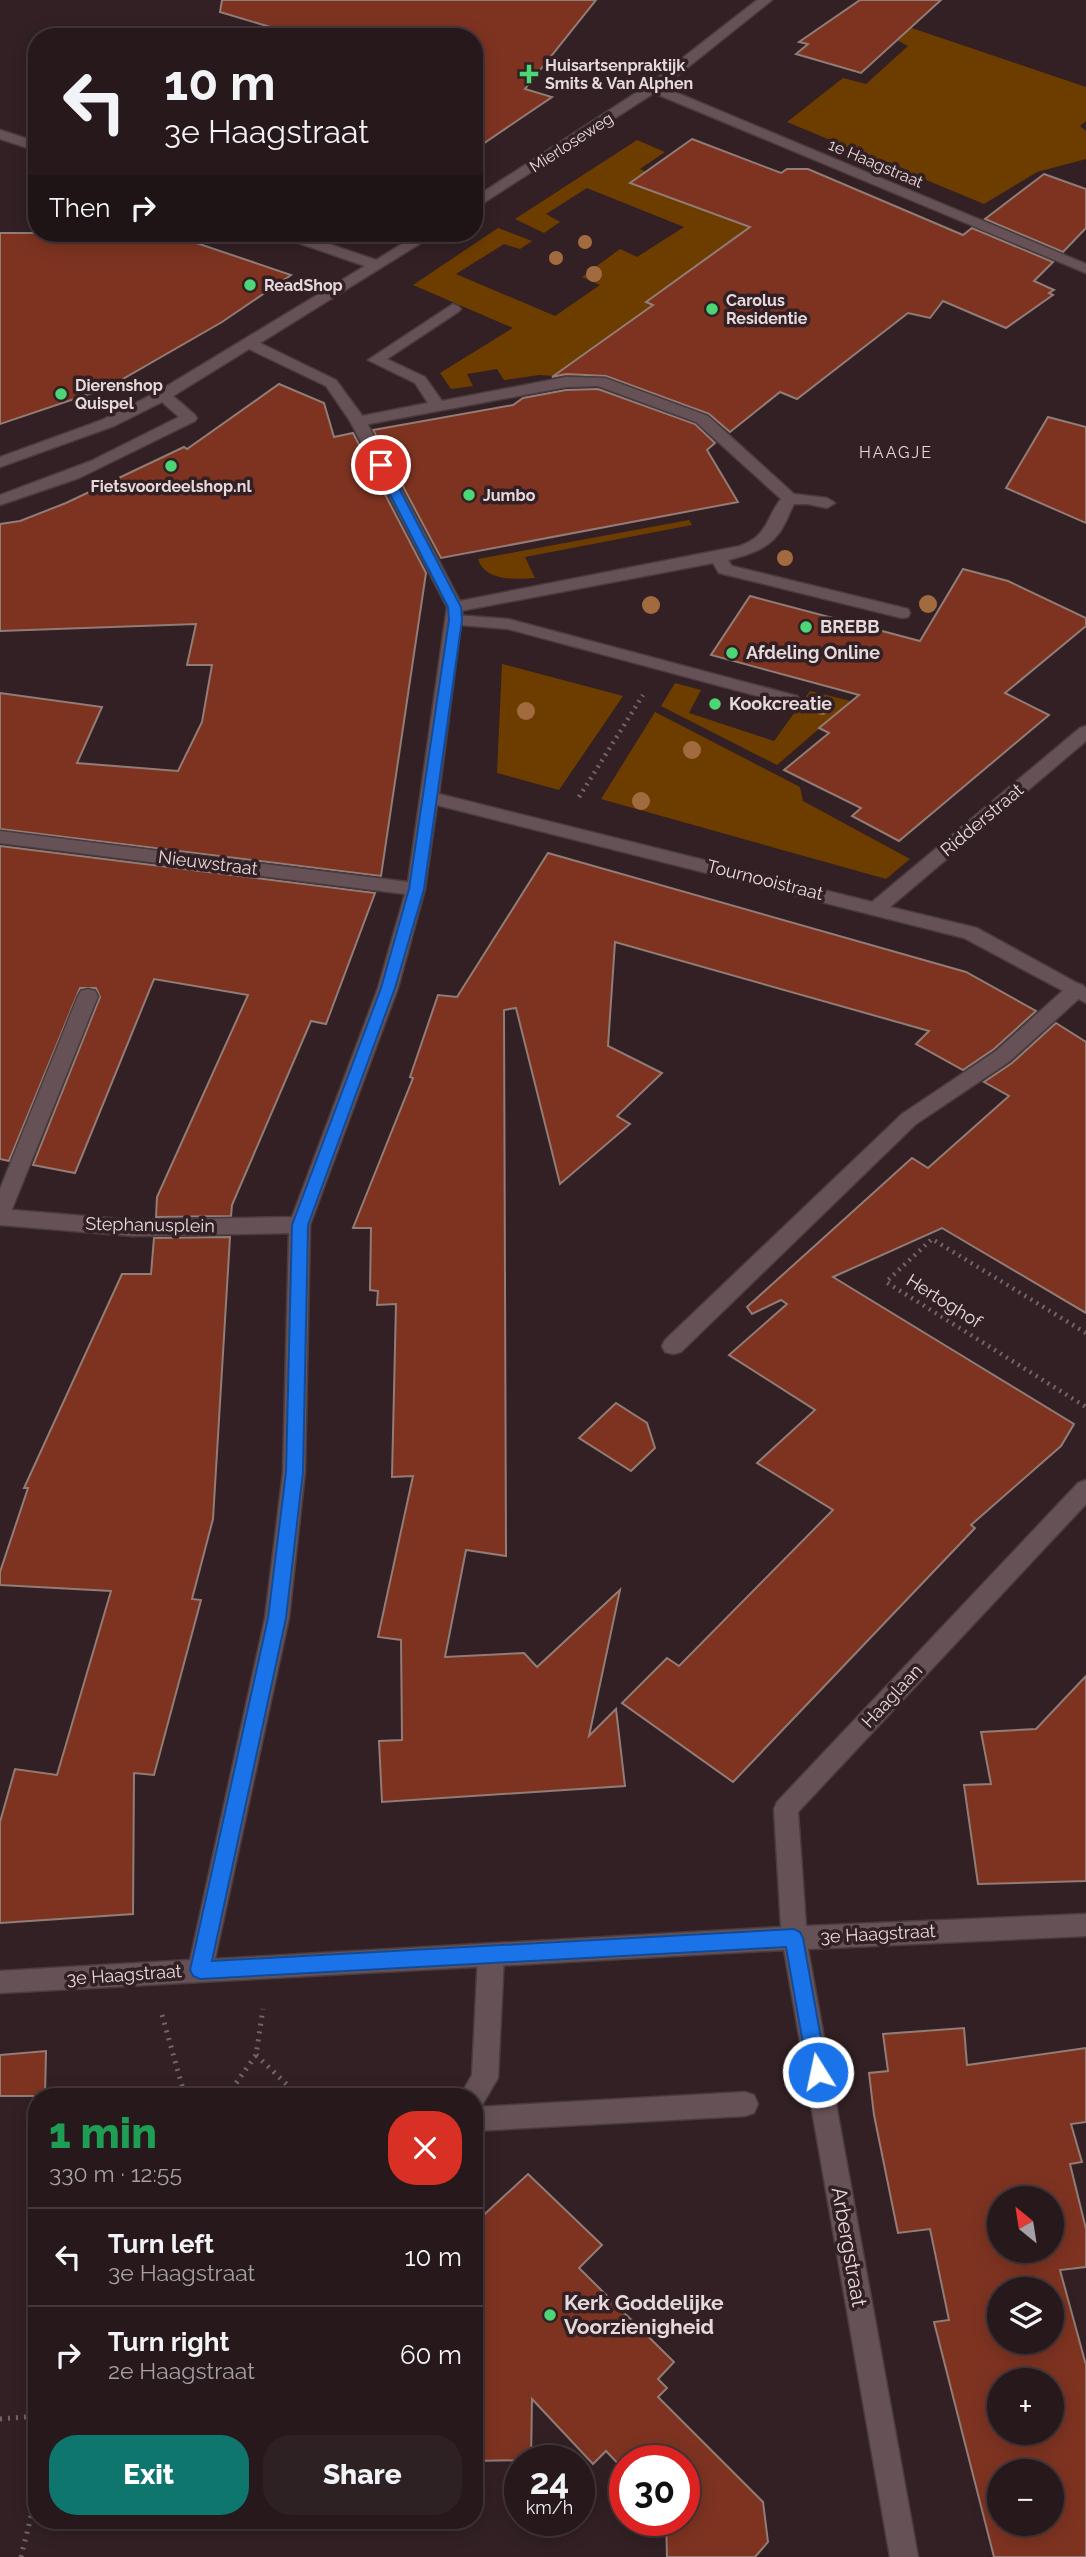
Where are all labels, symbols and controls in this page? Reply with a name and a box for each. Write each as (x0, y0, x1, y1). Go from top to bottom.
text: 10 m (164, 54, 276, 111)
icon: left (49, 56, 140, 147)
place label: Huisartsenpraktijk Smits & Van Alphen (545, 56, 693, 93)
marker: Huisartsenpraktijk Smits & Van Alphen (519, 64, 539, 84)
street label: Mierloseweg (526, 109, 616, 176)
text: 3e Haagstraat (164, 113, 369, 150)
street label: 1e Haagstraat (826, 135, 926, 192)
icon: right (124, 189, 162, 227)
text: Then (49, 193, 110, 223)
place label: ReadShop (264, 276, 343, 295)
marker: ReadShop (242, 277, 258, 293)
place label: Carolus Residentie (726, 291, 808, 328)
marker: Carolus Residentie (704, 301, 720, 317)
place label: Dierenshop Quispel (75, 376, 163, 413)
marker: Dierenshop Quispel (53, 386, 69, 402)
pin (351, 435, 411, 495)
district label: HAAGJE (859, 443, 933, 462)
icon: arrive (362, 446, 400, 484)
marker: Fietsvoordeelshop.nl (163, 458, 179, 474)
place label: Fietsvoordeelshop.nl (91, 477, 252, 496)
place label: Jumbo (483, 486, 536, 505)
marker: Jumbo (461, 487, 477, 503)
place label: BREBB (820, 616, 880, 637)
marker: BREBB (798, 619, 814, 635)
place label: Afdeling Online (746, 642, 880, 663)
marker: Afdeling Online (724, 645, 740, 661)
place label: Kookcreatie (729, 693, 832, 714)
marker: Kookcreatie (707, 696, 723, 712)
street label: Ridderstraat (936, 779, 1027, 860)
street label: Nieuwstraat (157, 846, 259, 879)
street label: Tournooistraat (705, 855, 825, 904)
street label: Stephanusplein (85, 1213, 215, 1236)
street label: Hertoghof (903, 1269, 987, 1332)
street label: Haaglaan (857, 1660, 926, 1732)
street label: 3e Haagstraat (820, 1920, 936, 1947)
street label: 3e Haagstraat (66, 1960, 182, 1989)
position arrow (781, 2035, 855, 2109)
text: 1 min (49, 2109, 157, 2158)
button: close (388, 2111, 462, 2185)
text: 330 m · 12:55 (49, 2160, 182, 2187)
street label: Arbergstraat (827, 2185, 872, 2309)
north arrow (987, 2186, 1064, 2263)
map controls (987, 2186, 1064, 2536)
text: Turn left (108, 2229, 214, 2259)
icon: left (49, 2238, 87, 2276)
text: 10 m (404, 2242, 462, 2272)
text: 3e Haagstraat (108, 2259, 255, 2286)
button: layers (987, 2277, 1064, 2354)
place label: Kerk Goddelijke Voorzienigheid (564, 2290, 724, 2339)
marker: Kerk Goddelijke Voorzienigheid (542, 2307, 558, 2323)
text: Turn right (108, 2327, 229, 2357)
icon: right (49, 2336, 87, 2374)
text: 60 m (400, 2340, 462, 2370)
text: 2e Haagstraat (108, 2357, 255, 2384)
button: + (987, 2368, 1064, 2445)
button: Exit (49, 2435, 249, 2515)
button: Share (263, 2435, 462, 2515)
speed limit sign: 30 (609, 2445, 700, 2536)
button: − (987, 2459, 1064, 2536)
text: 24 (530, 2461, 569, 2502)
text: km/h (526, 2497, 573, 2518)

